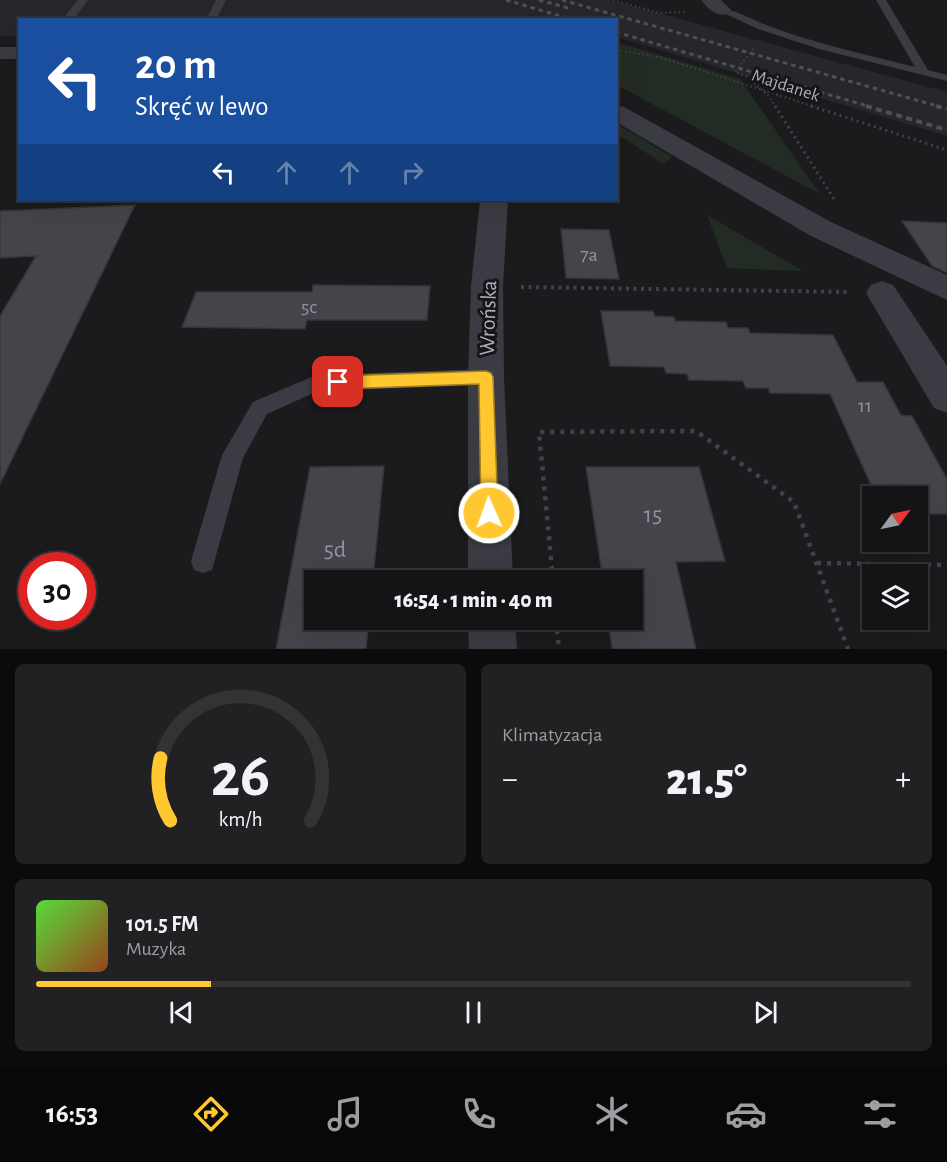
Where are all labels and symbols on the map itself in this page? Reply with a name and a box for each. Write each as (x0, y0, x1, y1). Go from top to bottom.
street label: Majdanek (749, 67, 823, 106)
house number: 7a (580, 245, 598, 265)
street label: Wrońska (476, 280, 500, 356)
house number: 5c (301, 297, 317, 317)
pin (312, 356, 363, 407)
house number: 11 (858, 396, 872, 416)
position arrow (457, 481, 521, 545)
north arrow (862, 486, 928, 552)
house number: 15 (644, 503, 662, 527)
house number: 5d (324, 538, 346, 562)
speed limit sign: 30 (18, 552, 96, 630)

